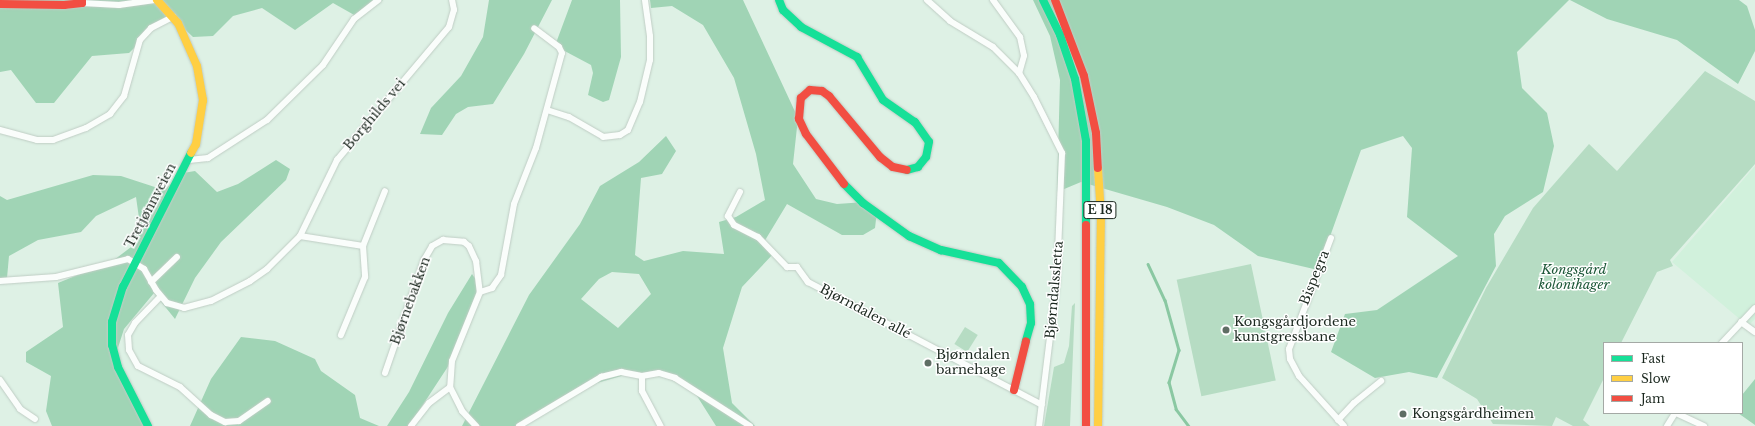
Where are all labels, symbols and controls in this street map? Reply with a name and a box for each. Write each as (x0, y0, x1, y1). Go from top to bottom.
street label: Borghilds vei (341, 76, 409, 154)
street label: Tretjønnveien (122, 161, 180, 251)
road number: E 18 (1083, 200, 1117, 220)
street label: Bjørndalssletta (1043, 240, 1067, 340)
street label: Bispegra (1297, 248, 1333, 308)
street label: Bjørnebakken (388, 255, 434, 347)
park label: Kongsgård kolonihager (1539, 263, 1609, 294)
street label: Bjørndalen allé (817, 281, 913, 343)
place label: Kongsgårdjordene kunstgressbane (1234, 315, 1356, 346)
marker: Kongsgårdjordene kunstgressbane (1221, 325, 1231, 335)
legend (1603, 342, 1743, 414)
place label: Bjørndalen barnehage (936, 348, 1010, 379)
text: Fast (1641, 351, 1665, 366)
marker: Bjørndalen barnehage (923, 358, 933, 368)
text: Slow (1641, 371, 1670, 386)
text: Jam (1641, 391, 1665, 406)
place label: Kongsgårdheimen (1412, 406, 1534, 422)
marker: Kongsgårdheimen (1397, 408, 1409, 420)

